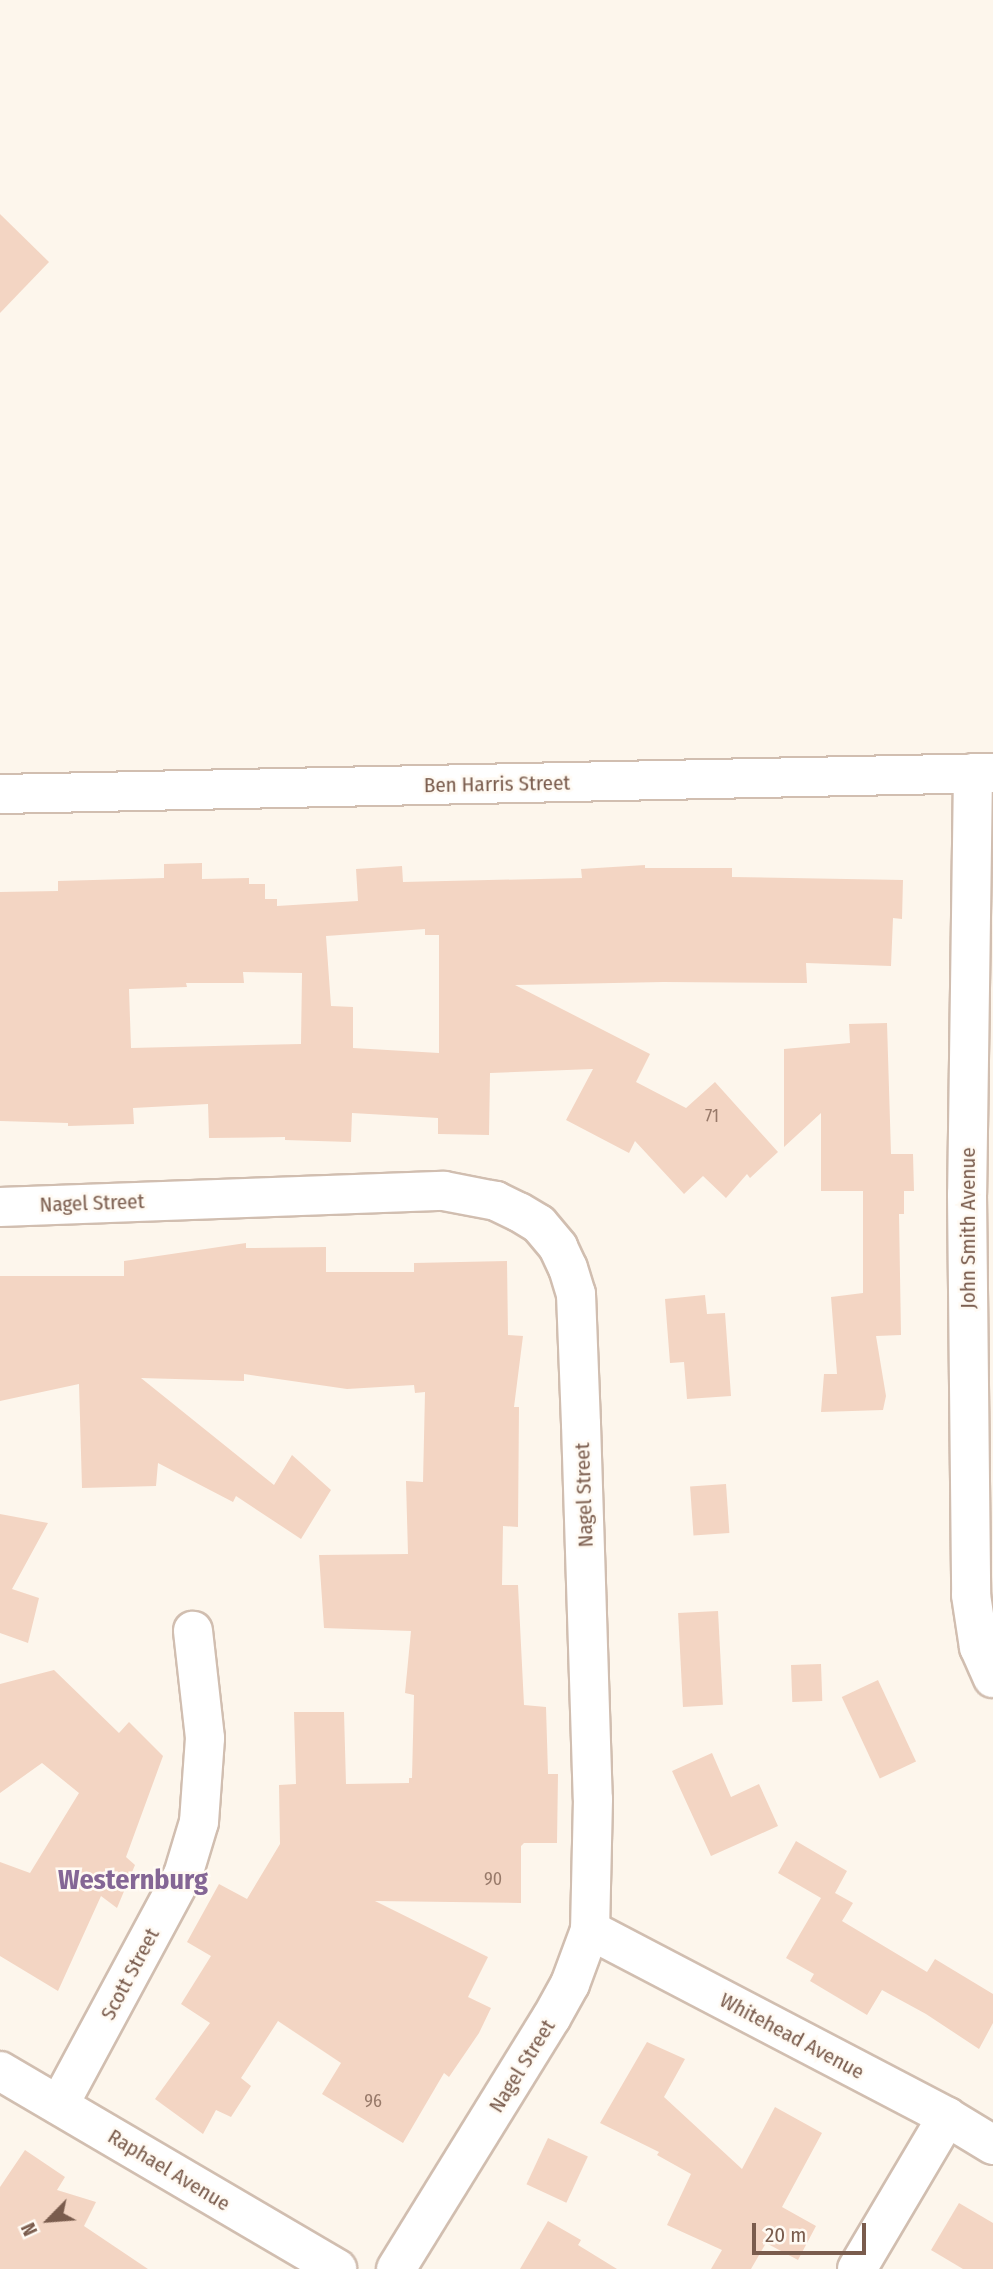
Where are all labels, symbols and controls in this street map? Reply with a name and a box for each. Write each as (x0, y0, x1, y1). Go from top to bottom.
street label: Ben Harris Street (424, 770, 570, 798)
house number: 71 (705, 1105, 719, 1127)
street label: John Smith Avenue (955, 1147, 981, 1309)
street label: Nagel Street (39, 1189, 145, 1217)
street label: Nagel Street (570, 1442, 598, 1548)
district label: Westernburg (58, 1863, 208, 1897)
house number: 90 (484, 1868, 502, 1890)
street label: Scott Street (95, 1924, 165, 2024)
street label: Whitehead Avenue (716, 1987, 868, 2085)
street label: Nagel Street (484, 2015, 560, 2117)
house number: 96 (364, 2090, 382, 2112)
street label: Raphael Avenue (103, 2124, 235, 2216)
north arrow (14, 2185, 84, 2255)
scale bar (755, 2210, 869, 2254)
text: N (17, 2219, 42, 2239)
text: 20 m (765, 2222, 806, 2248)

